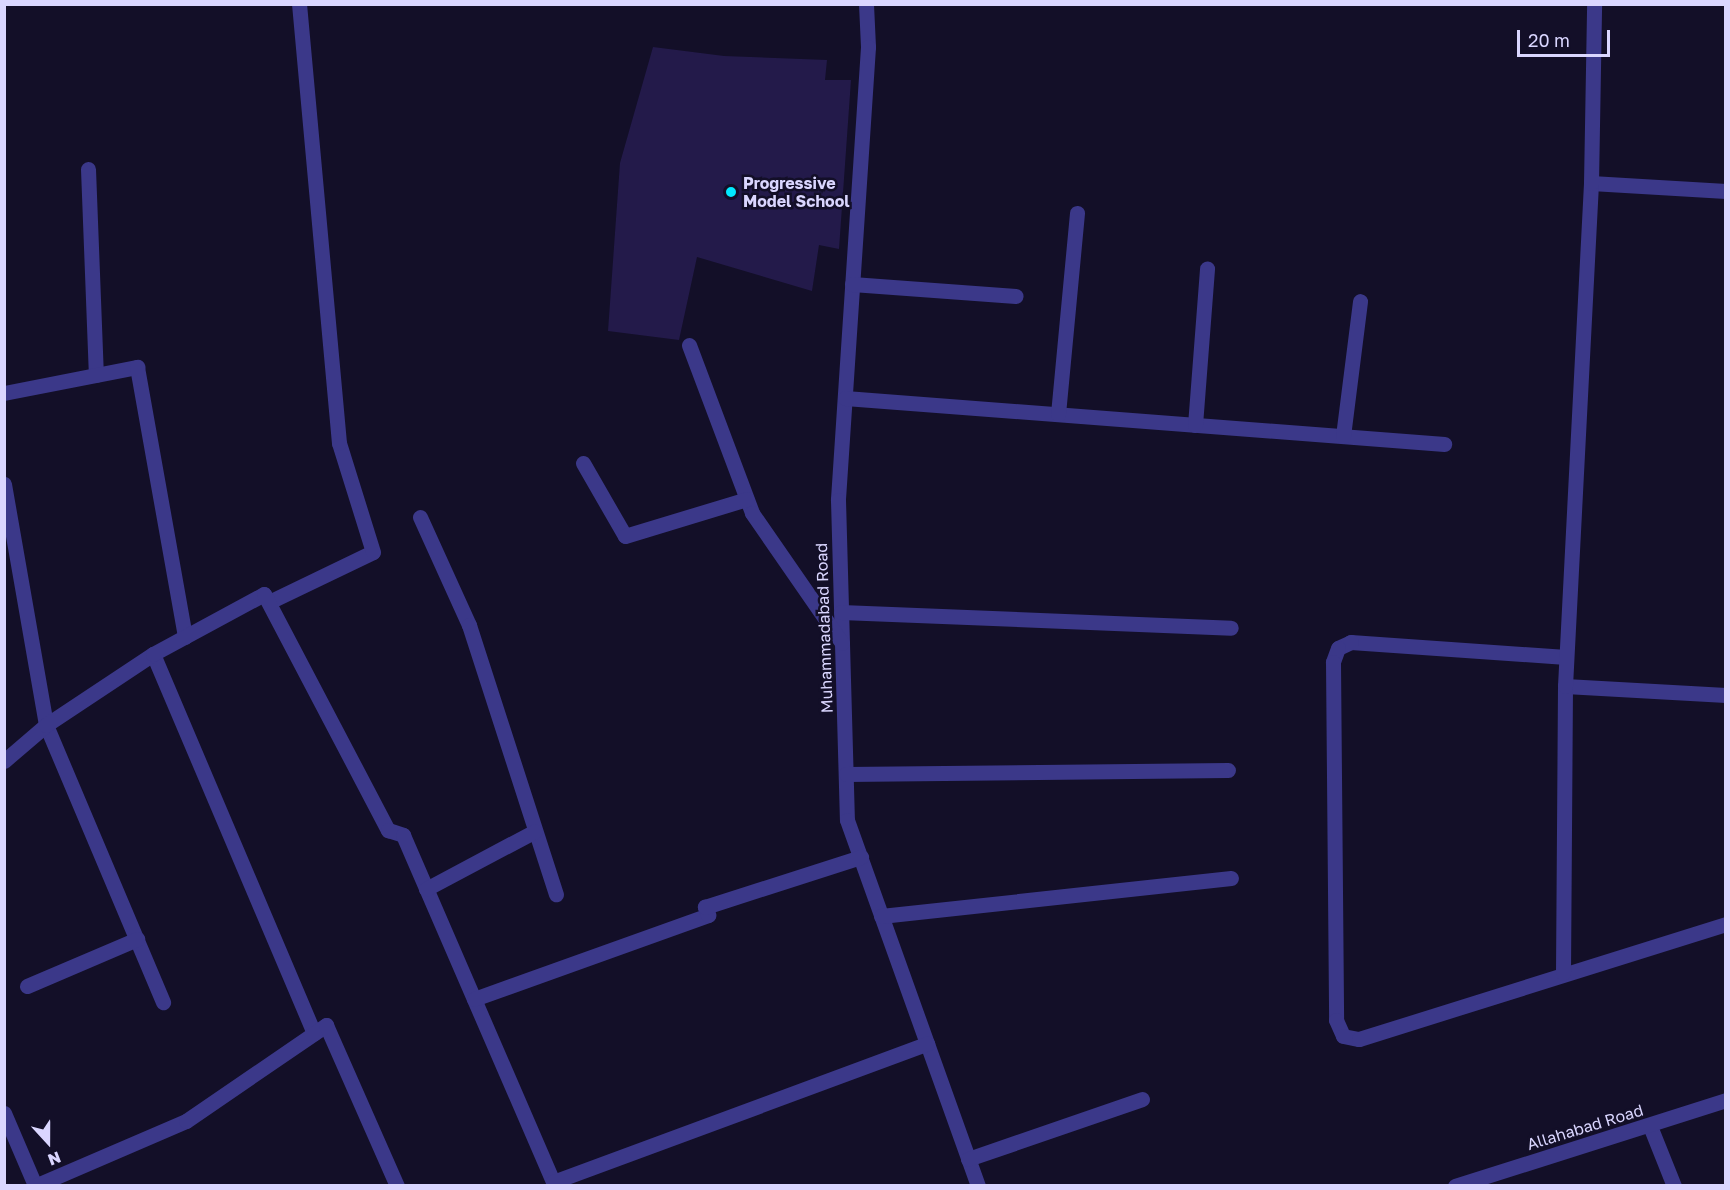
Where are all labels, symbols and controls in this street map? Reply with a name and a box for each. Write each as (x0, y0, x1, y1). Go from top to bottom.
scale bar (1520, 18, 1613, 56)
text: 20 m (1528, 29, 1570, 51)
place label: Progressive Model School (743, 173, 850, 211)
marker: Progressive Model School (724, 185, 738, 199)
street label: Muhammadabad Road (811, 542, 837, 714)
street label: Allahabad Road (1525, 1100, 1645, 1154)
north arrow (18, 1112, 78, 1172)
text: N (45, 1147, 64, 1170)

